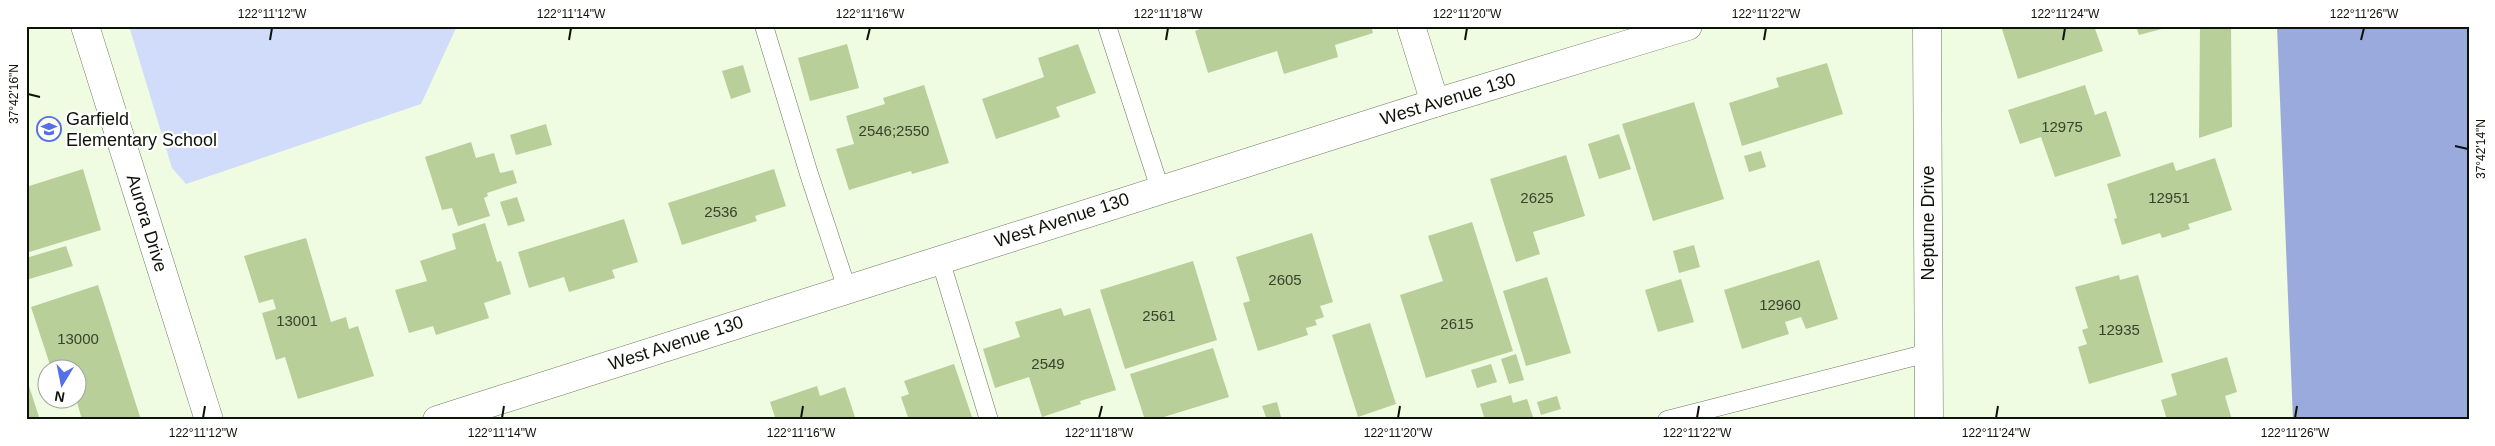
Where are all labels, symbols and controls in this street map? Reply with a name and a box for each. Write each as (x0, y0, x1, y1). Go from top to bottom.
text: 122°11'12"W (238, 7, 307, 21)
text: 122°11'14"W (537, 7, 606, 21)
text: 122°11'16"W (836, 7, 905, 21)
text: 122°11'18"W (1134, 7, 1203, 21)
text: 122°11'20"W (1433, 7, 1502, 21)
text: 122°11'22"W (1732, 7, 1801, 21)
text: 122°11'24"W (2031, 7, 2100, 21)
text: 122°11'26"W (2330, 7, 2399, 21)
text: 37°42'16"N (7, 64, 21, 124)
street label: West Avenue 130 (1378, 69, 1518, 129)
place label: Garfield Elementary School (66, 109, 217, 150)
school or university icon: Garfield Elementary School (36, 116, 62, 142)
house number: 12975 (2041, 118, 2083, 135)
text: 37°42'14"N (2474, 119, 2488, 179)
house number: 2546;2550 (859, 122, 929, 139)
street label: Neptune Drive (1918, 165, 1938, 281)
street label: Aurora Drive (123, 172, 171, 274)
street label: West Avenue 130 (992, 189, 1132, 251)
house number: 2625 (1520, 189, 1554, 206)
house number: 12951 (2148, 189, 2190, 206)
house number: 2536 (704, 203, 738, 220)
house number: 2605 (1268, 271, 1302, 288)
house number: 12960 (1759, 296, 1801, 313)
house number: 2561 (1142, 307, 1176, 324)
house number: 13001 (276, 312, 318, 329)
street label: West Avenue 130 (606, 312, 746, 374)
house number: 2615 (1440, 315, 1474, 332)
house number: 12935 (2098, 321, 2140, 338)
house number: 13000 (57, 330, 99, 347)
house number: 2549 (1031, 355, 1065, 372)
north arrow (38, 358, 88, 408)
text: N (53, 388, 66, 406)
text: 122°11'12"W (169, 426, 238, 440)
text: 122°11'14"W (468, 426, 537, 440)
text: 122°11'16"W (767, 426, 836, 440)
text: 122°11'18"W (1065, 426, 1134, 440)
text: 122°11'20"W (1364, 426, 1433, 440)
text: 122°11'22"W (1663, 426, 1732, 440)
text: 122°11'24"W (1962, 426, 2031, 440)
text: 122°11'26"W (2261, 426, 2330, 440)

